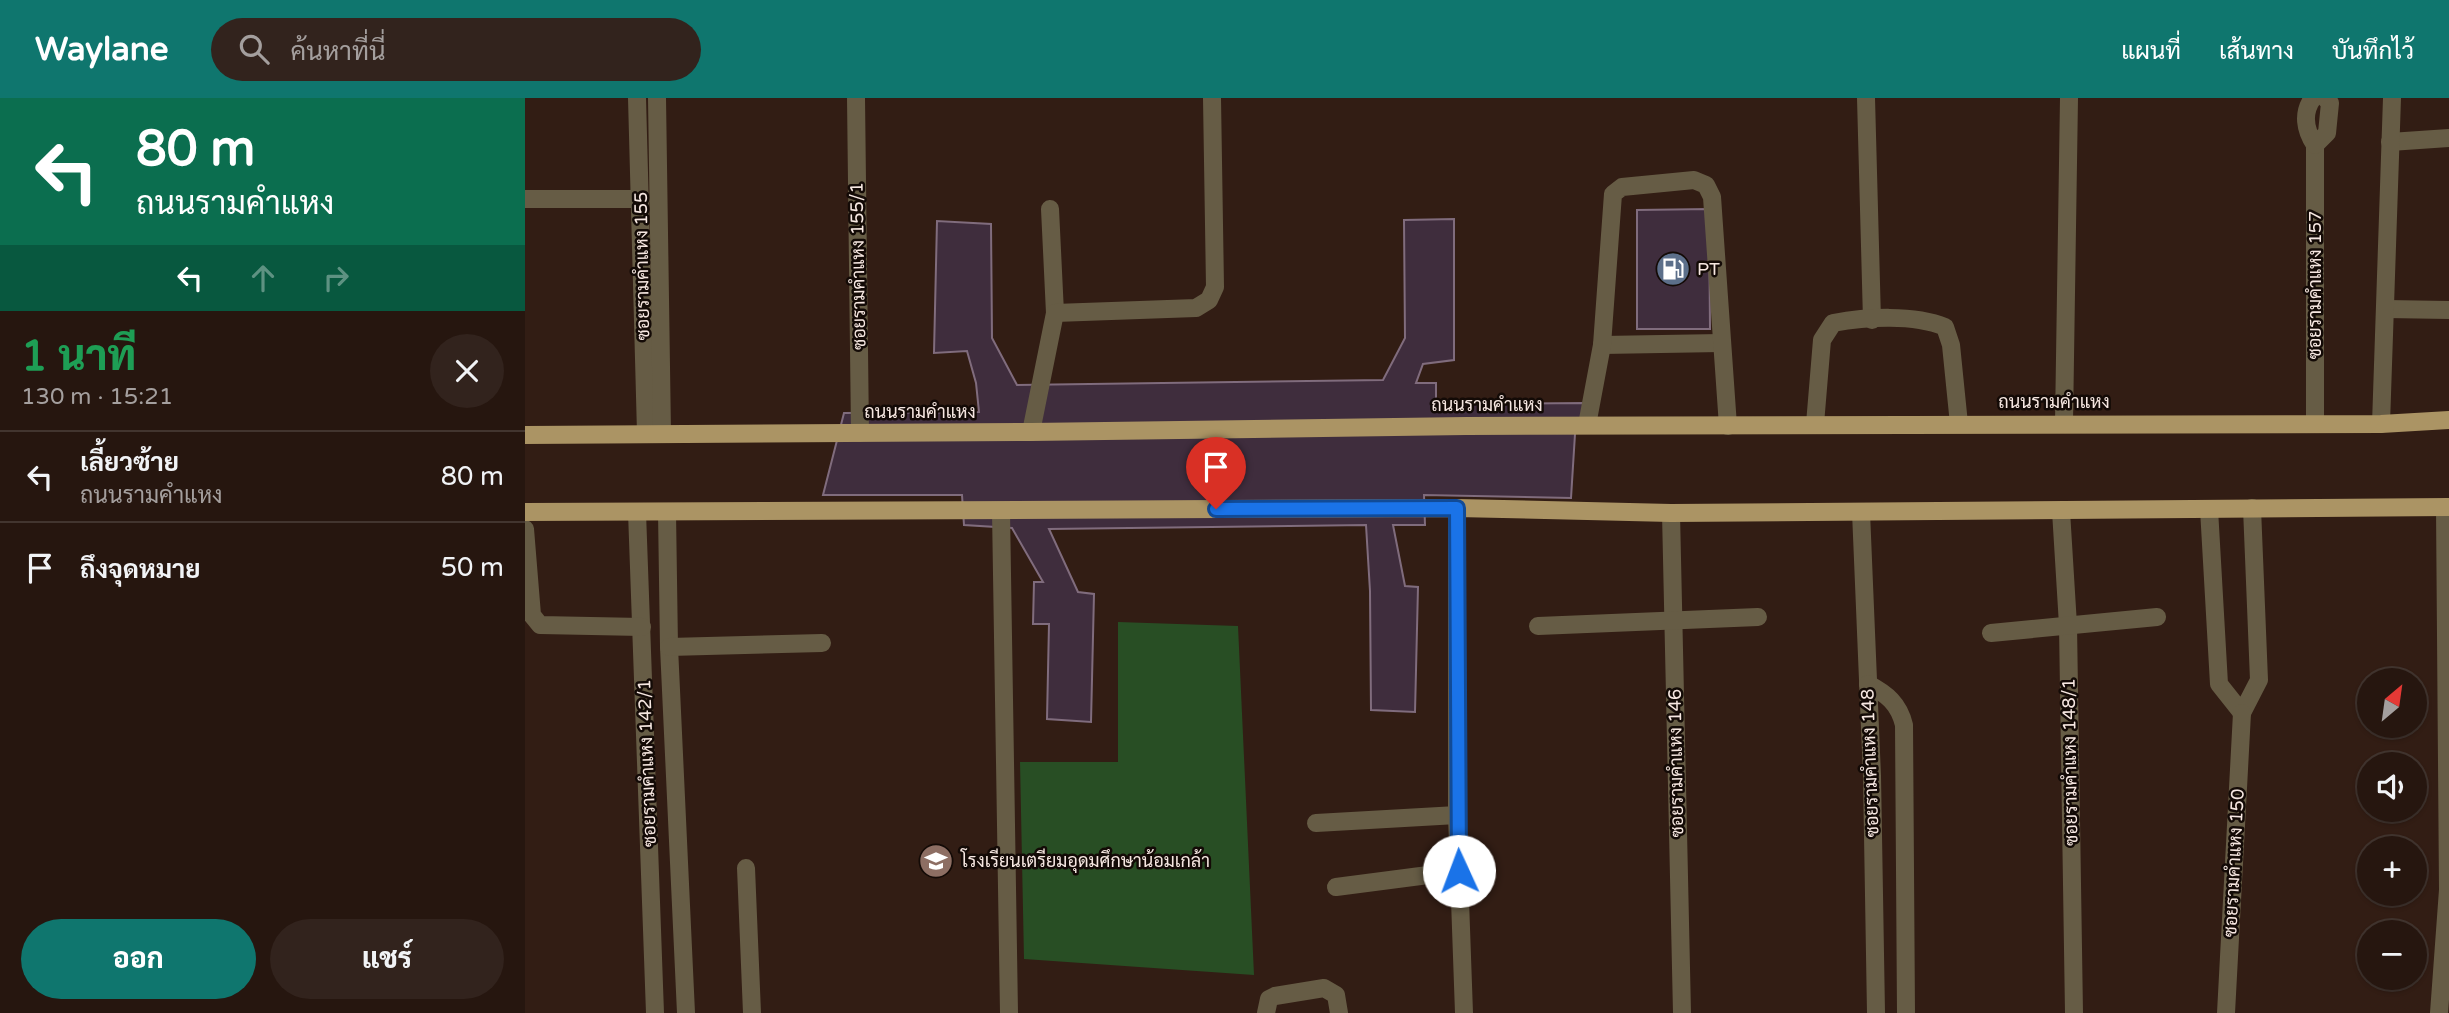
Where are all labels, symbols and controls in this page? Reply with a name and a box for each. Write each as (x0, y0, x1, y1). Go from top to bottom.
search box (211, 18, 701, 81)
text: Waylane (35, 30, 169, 69)
icon: search (235, 30, 273, 68)
text: ค้นหาที่นี่ (291, 36, 386, 67)
text: แผนที่ (2121, 37, 2181, 66)
text: เส้นทาง (2219, 37, 2294, 66)
text: บันทึกไว้ (2332, 37, 2414, 66)
text: 80 m (136, 120, 255, 179)
icon: left (21, 126, 112, 217)
street label: ซอยรามคำแหง 155/1 (846, 182, 870, 350)
text: ถนนรามคำแหง (136, 185, 334, 223)
street label: ซอยรามคำแหง 155 (630, 191, 654, 341)
street label: ซอยรามคำแหง 157 (2304, 211, 2326, 359)
fuel station icon: PT (1654, 250, 1692, 288)
place label: PT (1697, 258, 1720, 280)
icon: left (171, 259, 209, 297)
icon: ahead (244, 259, 282, 297)
icon: right (317, 259, 355, 297)
text: 1 นาที (21, 331, 136, 382)
button: close (430, 334, 504, 408)
text: 130 m · 15:21 (21, 383, 173, 411)
street label: ถนนรามคำแหง (1998, 391, 2110, 413)
street label: ถนนรามคำแหง (1431, 394, 1543, 416)
street label: ถนนรามคำแหง (864, 401, 976, 423)
pin (1186, 437, 1246, 509)
text: เลี้ยวซ้าย (80, 447, 179, 478)
icon: arrive (1197, 448, 1235, 486)
icon: left (21, 458, 59, 496)
text: 80 m (441, 461, 504, 492)
text: ถนนรามคำแหง (80, 482, 223, 510)
icon: arrive (21, 549, 59, 587)
text: 50 m (441, 552, 504, 583)
text: ถึงจุดหมาย (80, 554, 201, 585)
north arrow (2357, 668, 2427, 738)
map controls (2357, 668, 2427, 990)
street label: ซอยรามคำแหง 148/1 (2058, 678, 2082, 846)
street label: ซอยรามคำแหง 142/1 (633, 679, 661, 847)
street label: ซอยรามคำแหง 146 (1664, 688, 1688, 838)
street label: ซอยรามคำแหง 148 (1856, 688, 1884, 838)
button: sound (2357, 752, 2427, 822)
street label: ซอยรามคำแหง 150 (2219, 788, 2249, 938)
position arrow (1422, 834, 1496, 908)
button: + (2357, 836, 2427, 906)
school or university icon: โรงเรียนเตรียมอุดมศึกษาน้อมเกล้า (917, 842, 955, 880)
place label: โรงเรียนเตรียมอุดมศึกษาน้อมเกล้า (960, 848, 1210, 873)
button: ออก (21, 919, 256, 999)
button: แชร์ (270, 919, 504, 999)
button: − (2357, 920, 2427, 990)

